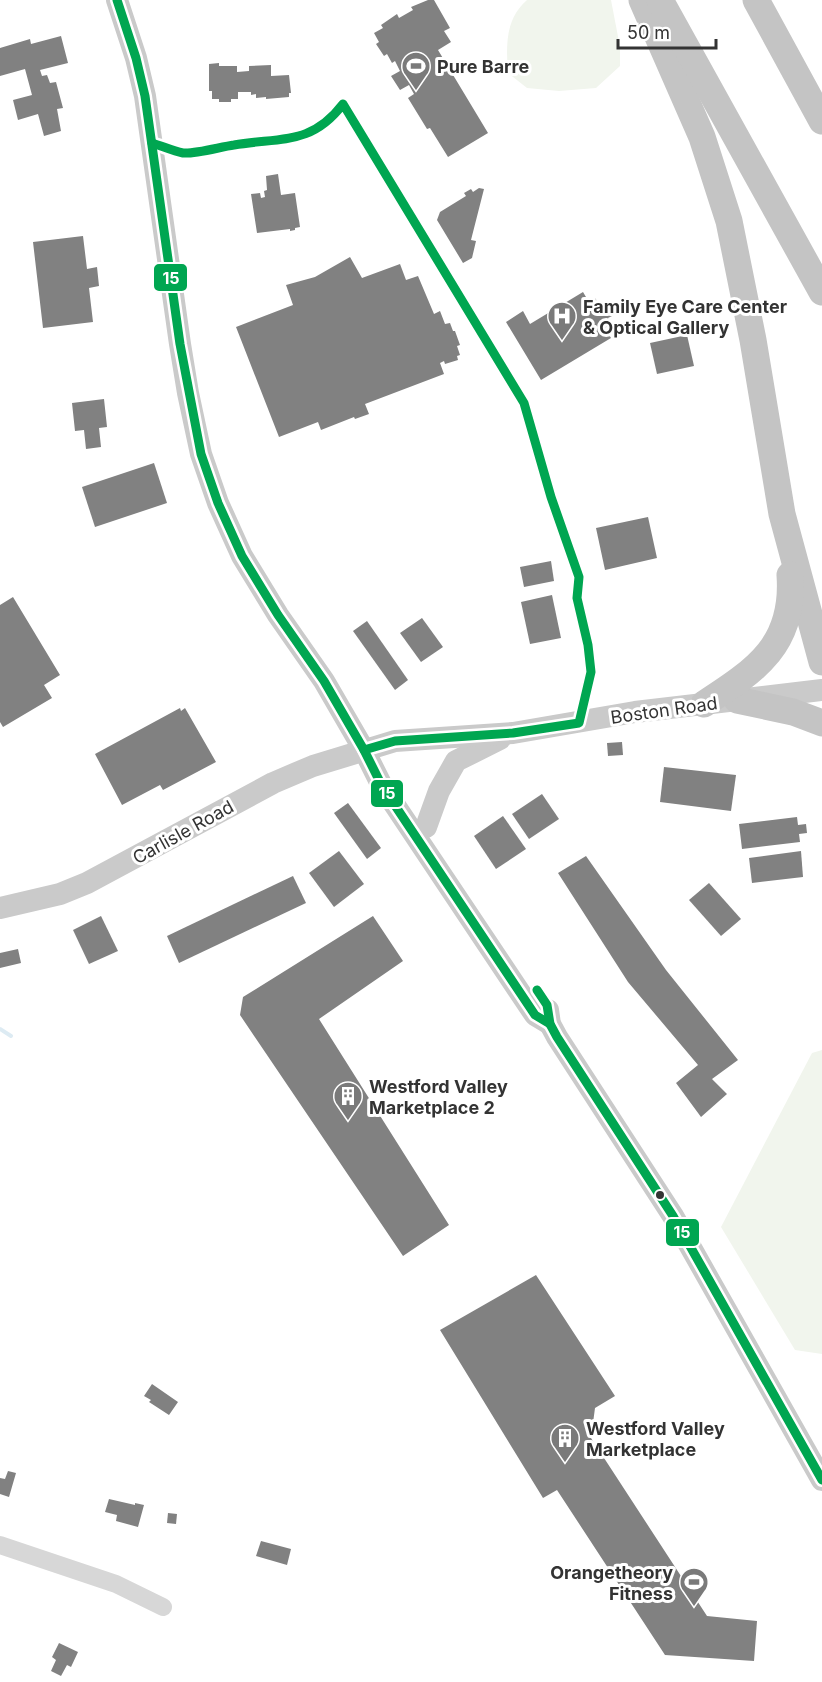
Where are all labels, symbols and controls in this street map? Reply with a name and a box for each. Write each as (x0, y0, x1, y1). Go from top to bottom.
scale bar (618, 12, 716, 50)
text: 50 m (627, 22, 670, 43)
sports icon: Pure Barre (400, 50, 432, 92)
place label: Pure Barre (437, 56, 529, 77)
line badge: 15 (153, 263, 188, 292)
text: 15 (162, 268, 180, 288)
place label: Family Eye Care Center & Optical Gallery (583, 296, 787, 338)
hospital icon: Family Eye Care Center & Optical Gallery (546, 300, 578, 342)
street label: Boston Road (609, 692, 719, 728)
line badge: 15 (370, 779, 404, 808)
text: 15 (378, 783, 396, 803)
street label: Carlisle Road (129, 796, 237, 868)
place label: Westford Valley Marketplace 2 (369, 1076, 508, 1118)
building icon: Westford Valley Marketplace 2 (332, 1080, 364, 1122)
unlabelled marker (654, 1189, 666, 1201)
line badge: 15 (665, 1218, 700, 1247)
text: 15 (673, 1222, 691, 1242)
place label: Westford Valley Marketplace (586, 1418, 725, 1460)
building icon: Westford Valley Marketplace (549, 1422, 581, 1464)
place label: Orangetheory Fitness (550, 1562, 673, 1604)
sports icon: Orangetheory Fitness (678, 1566, 710, 1608)

